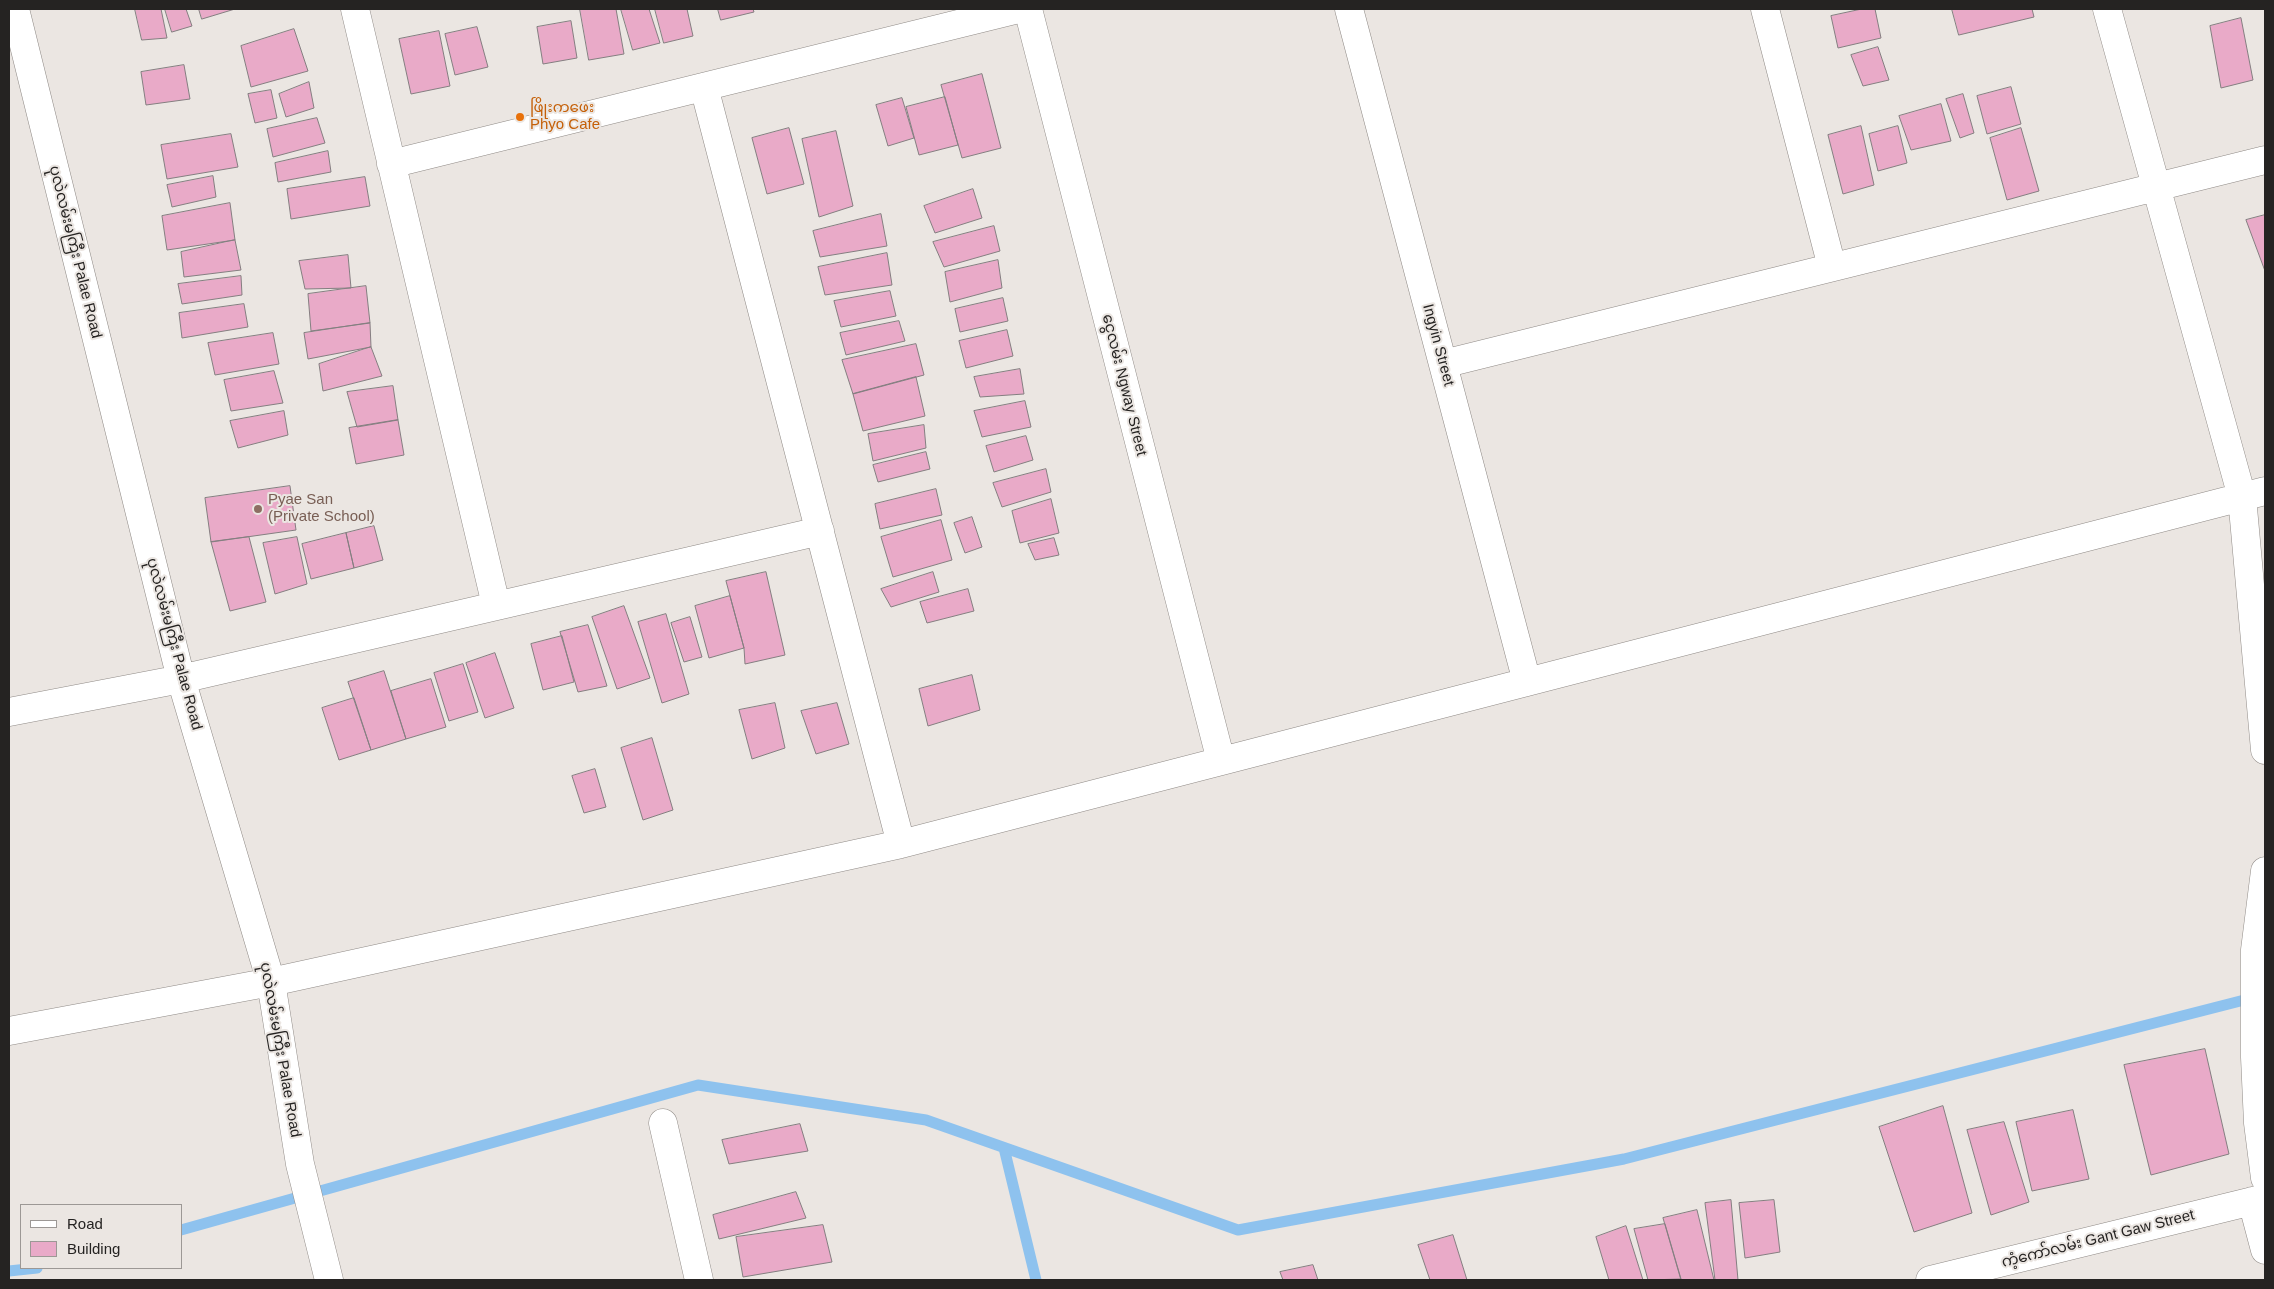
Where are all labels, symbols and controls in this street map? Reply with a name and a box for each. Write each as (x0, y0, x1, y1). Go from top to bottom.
place label: ဖြိုးကဖေး Phyo Cafe (530, 99, 600, 134)
marker: ဖြိုးကဖေး Phyo Cafe (514, 111, 526, 123)
street label: ပုလဲလမ်းမကြီး Palae Road (45, 164, 105, 340)
street label: Ingyin Street (1418, 302, 1458, 388)
street label: ငွေလမ်း Ngway Street (1098, 312, 1150, 458)
place label: Pyae San (Private School) (268, 491, 375, 526)
marker: Pyae San (Private School) (252, 503, 264, 515)
street label: ပုလဲလမ်းမကြီး Palae Road (142, 556, 206, 732)
street label: ပုလဲလမ်းမကြီး Palae Road (256, 961, 304, 1139)
legend (20, 1204, 182, 1269)
street label: ကံ့ကော်လမ်း Gant Gaw Street (2000, 1206, 2196, 1272)
text: Road (67, 1215, 103, 1232)
text: Building (67, 1240, 120, 1257)

